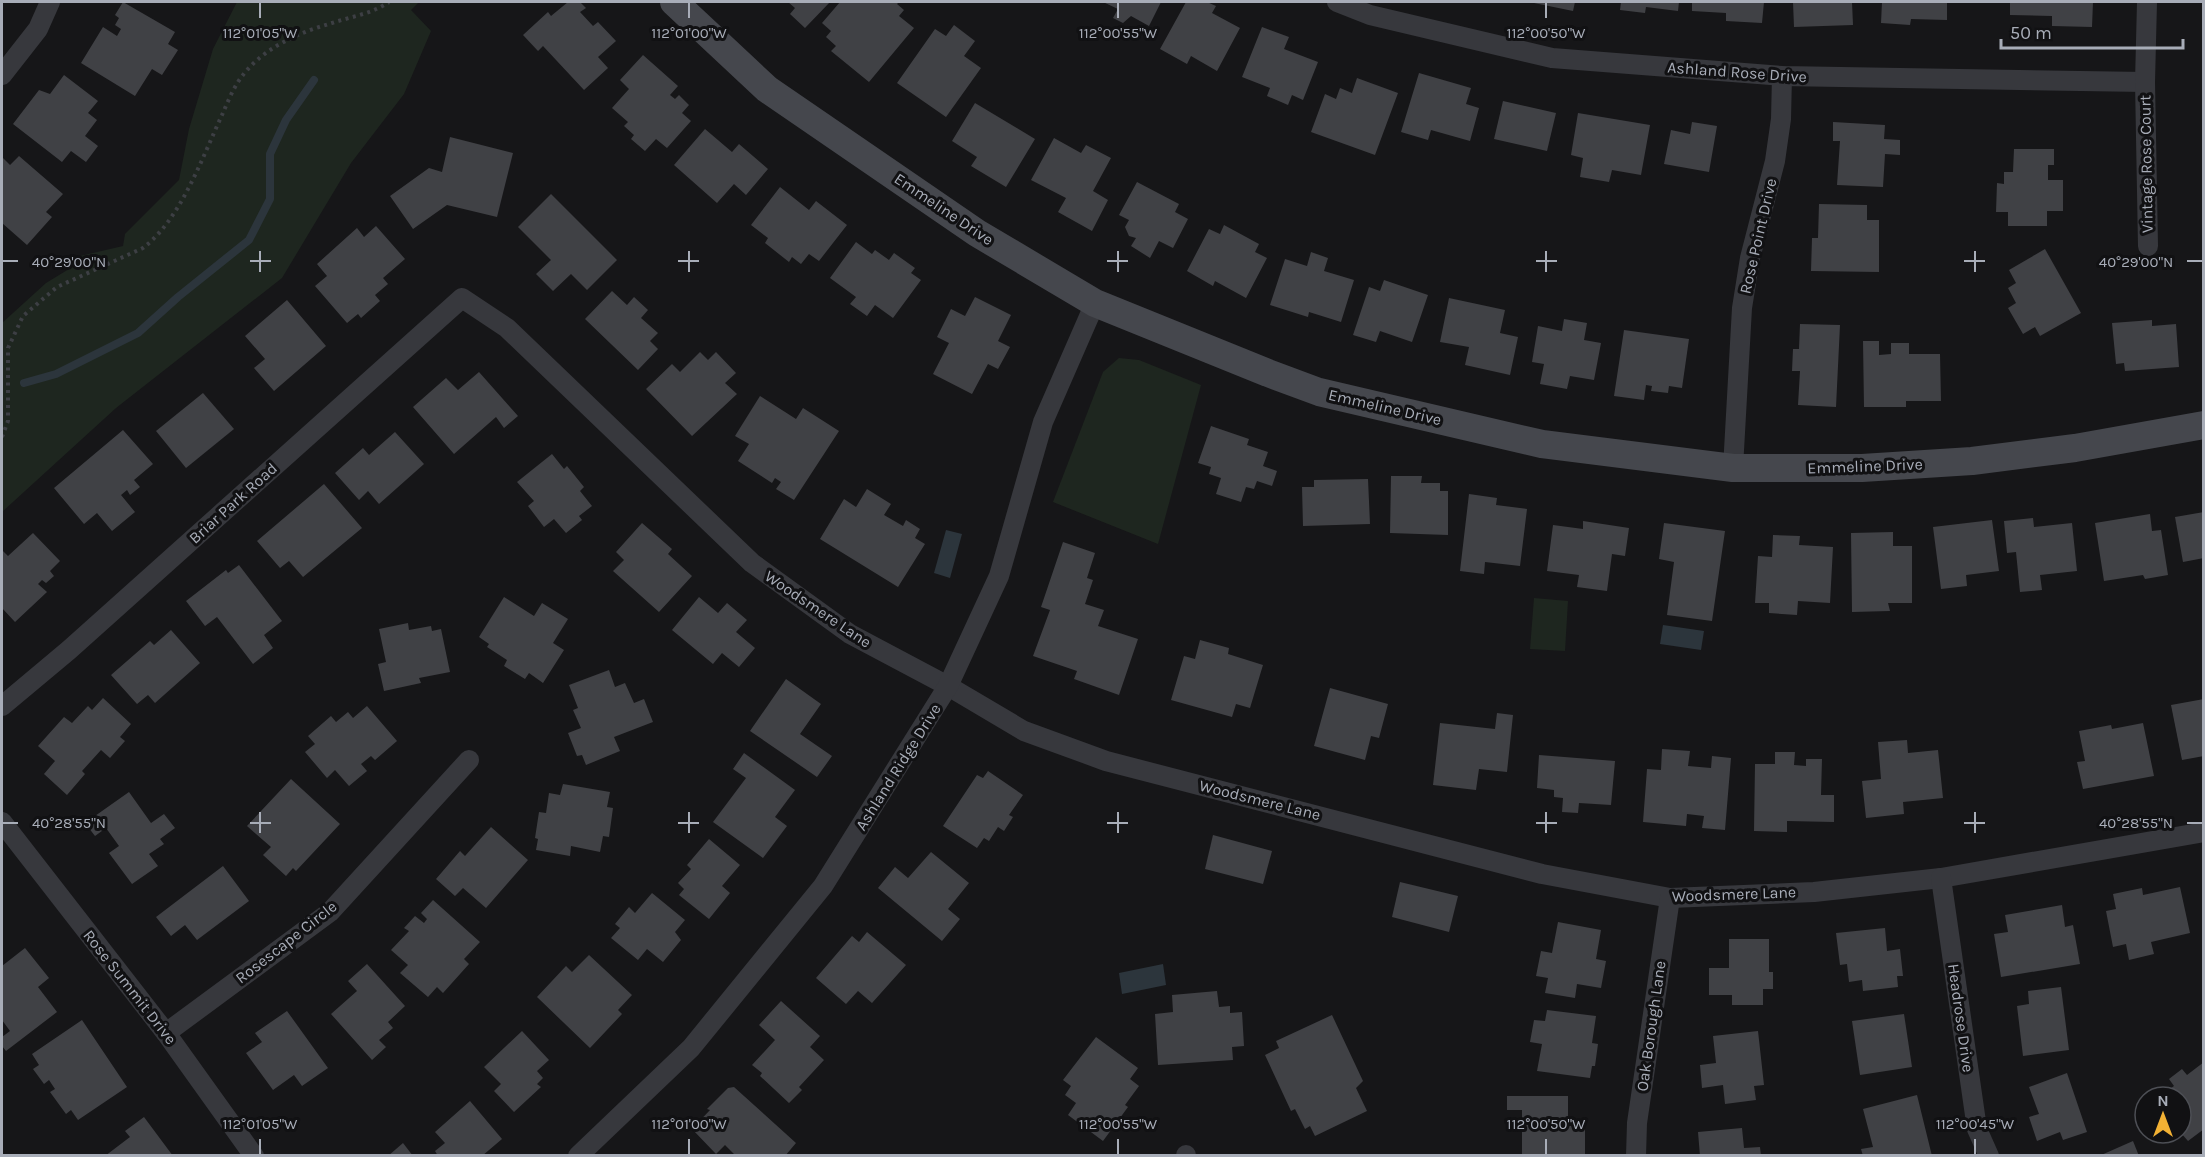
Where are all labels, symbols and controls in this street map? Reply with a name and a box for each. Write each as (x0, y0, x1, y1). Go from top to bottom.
scale bar (2001, 12, 2182, 50)
text: 50 m (2010, 22, 2052, 44)
text: 112°01'05"W (223, 24, 298, 42)
text: 112°01'00"W (651, 24, 727, 42)
text: 112°00'55"W (1079, 24, 1158, 42)
text: 112°00'50"W (1507, 24, 1586, 42)
street label: Ashland Rose Drive (1667, 58, 1807, 86)
street label: Vintage Rose Court (2135, 95, 2157, 233)
street label: Emmeline Drive (891, 169, 997, 249)
street label: Rose Point Drive (1735, 176, 1781, 296)
text: 40°29'00"N (32, 253, 106, 271)
text: 40°29'00"N (2099, 253, 2173, 271)
street label: Emmeline Drive (1327, 385, 1443, 429)
street label: Emmeline Drive (1807, 454, 1923, 478)
street label: Briar Park Road (185, 458, 281, 548)
street label: Woodsmere Lane (761, 566, 875, 652)
street label: Ashland Ridge Drive (851, 700, 945, 834)
street label: Woodsmere Lane (1197, 776, 1323, 824)
text: 40°28'55"N (32, 814, 106, 832)
text: 40°28'55"N (2099, 814, 2173, 832)
street label: Woodsmere Lane (1672, 882, 1796, 906)
street label: Rosescape Circle (232, 897, 340, 987)
street label: Rose Summit Drive (79, 926, 181, 1048)
street label: Oak Borough Lane (1632, 960, 1670, 1092)
street label: Headrose Drive (1944, 962, 1978, 1074)
north arrow (2133, 1085, 2193, 1145)
text: N (2157, 1091, 2169, 1110)
text: 112°01'05"W (223, 1115, 298, 1133)
text: 112°01'00"W (651, 1115, 727, 1133)
text: 112°00'55"W (1079, 1115, 1158, 1133)
text: 112°00'50"W (1507, 1115, 1586, 1133)
text: 112°00'45"W (1936, 1115, 2015, 1133)

